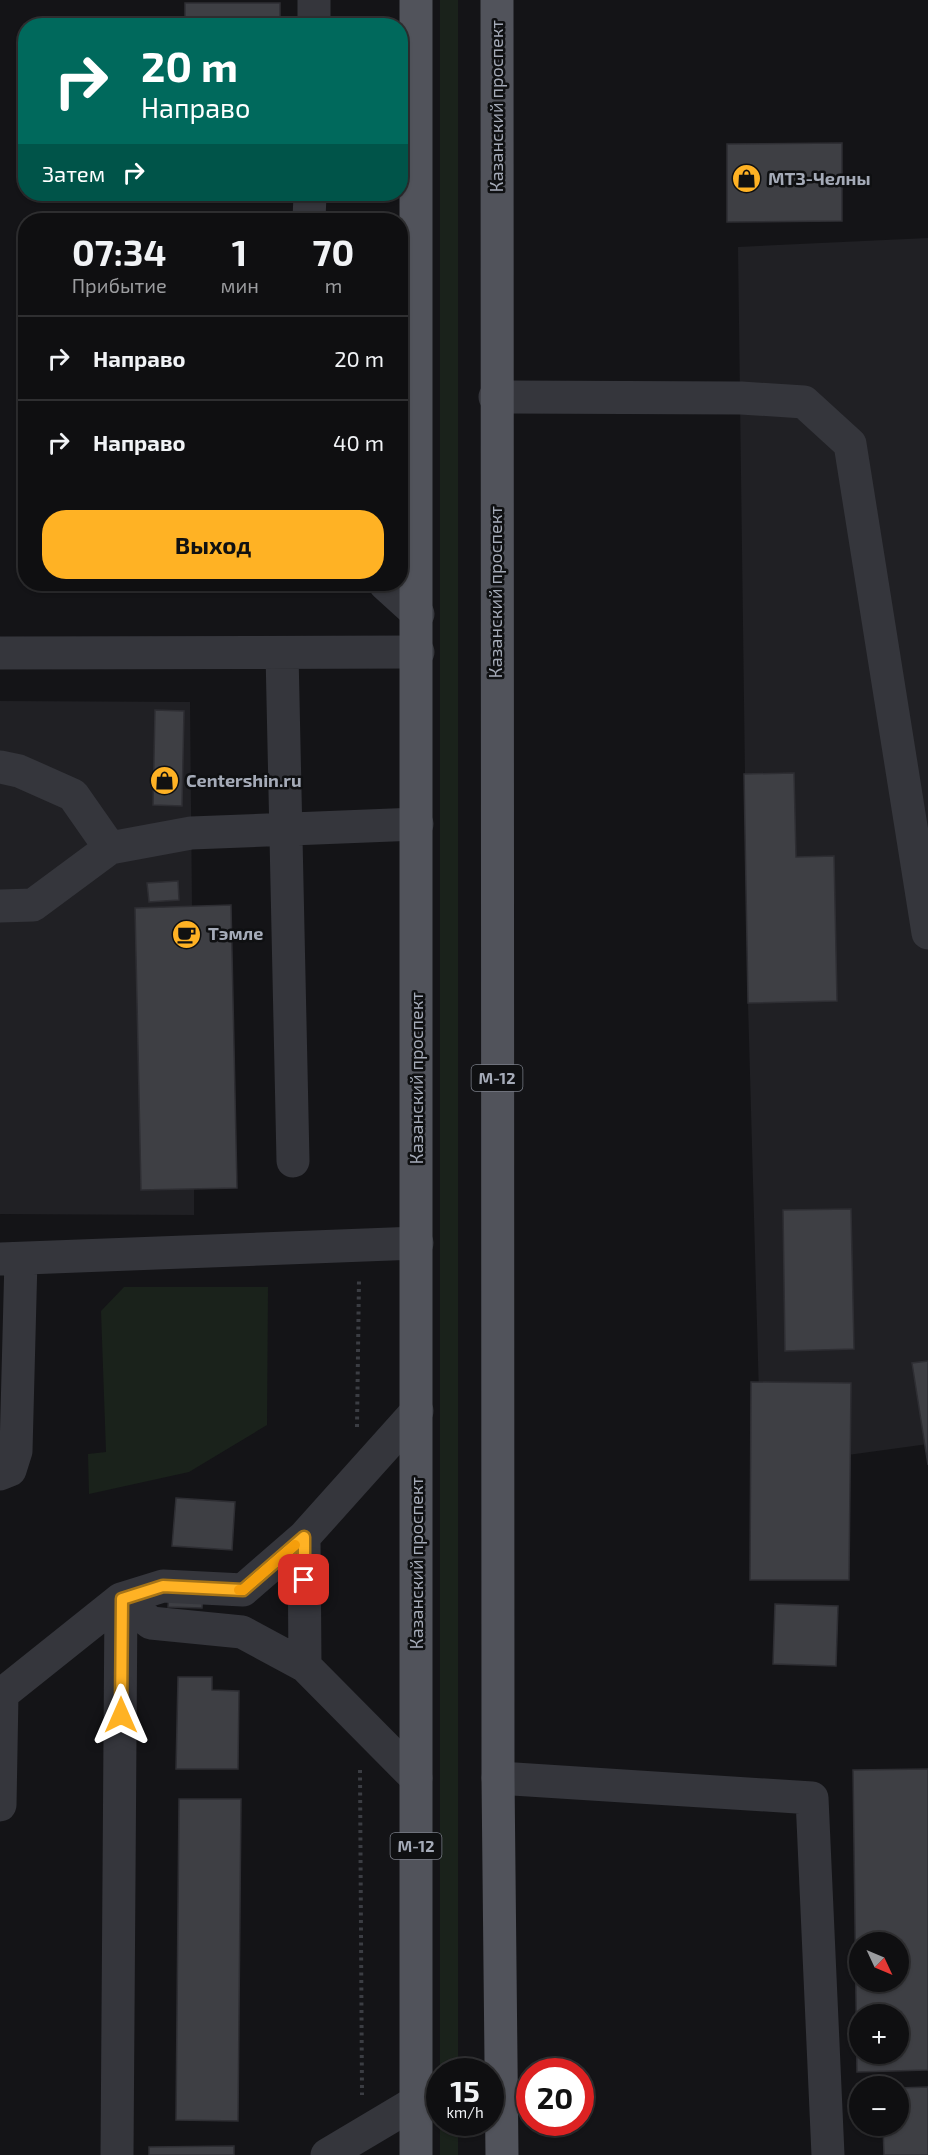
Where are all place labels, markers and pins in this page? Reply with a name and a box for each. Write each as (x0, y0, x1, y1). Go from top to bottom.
shop icon: МТЗ-Челны (731, 163, 763, 195)
place label: МТЗ-Челны (768, 167, 871, 189)
shop icon: Centershin.ru (149, 765, 181, 797)
place label: Centershin.ru (186, 769, 302, 791)
cafe icon: Тэмле (171, 918, 203, 950)
place label: Тэмле (208, 922, 263, 944)
pin (278, 1554, 329, 1605)

